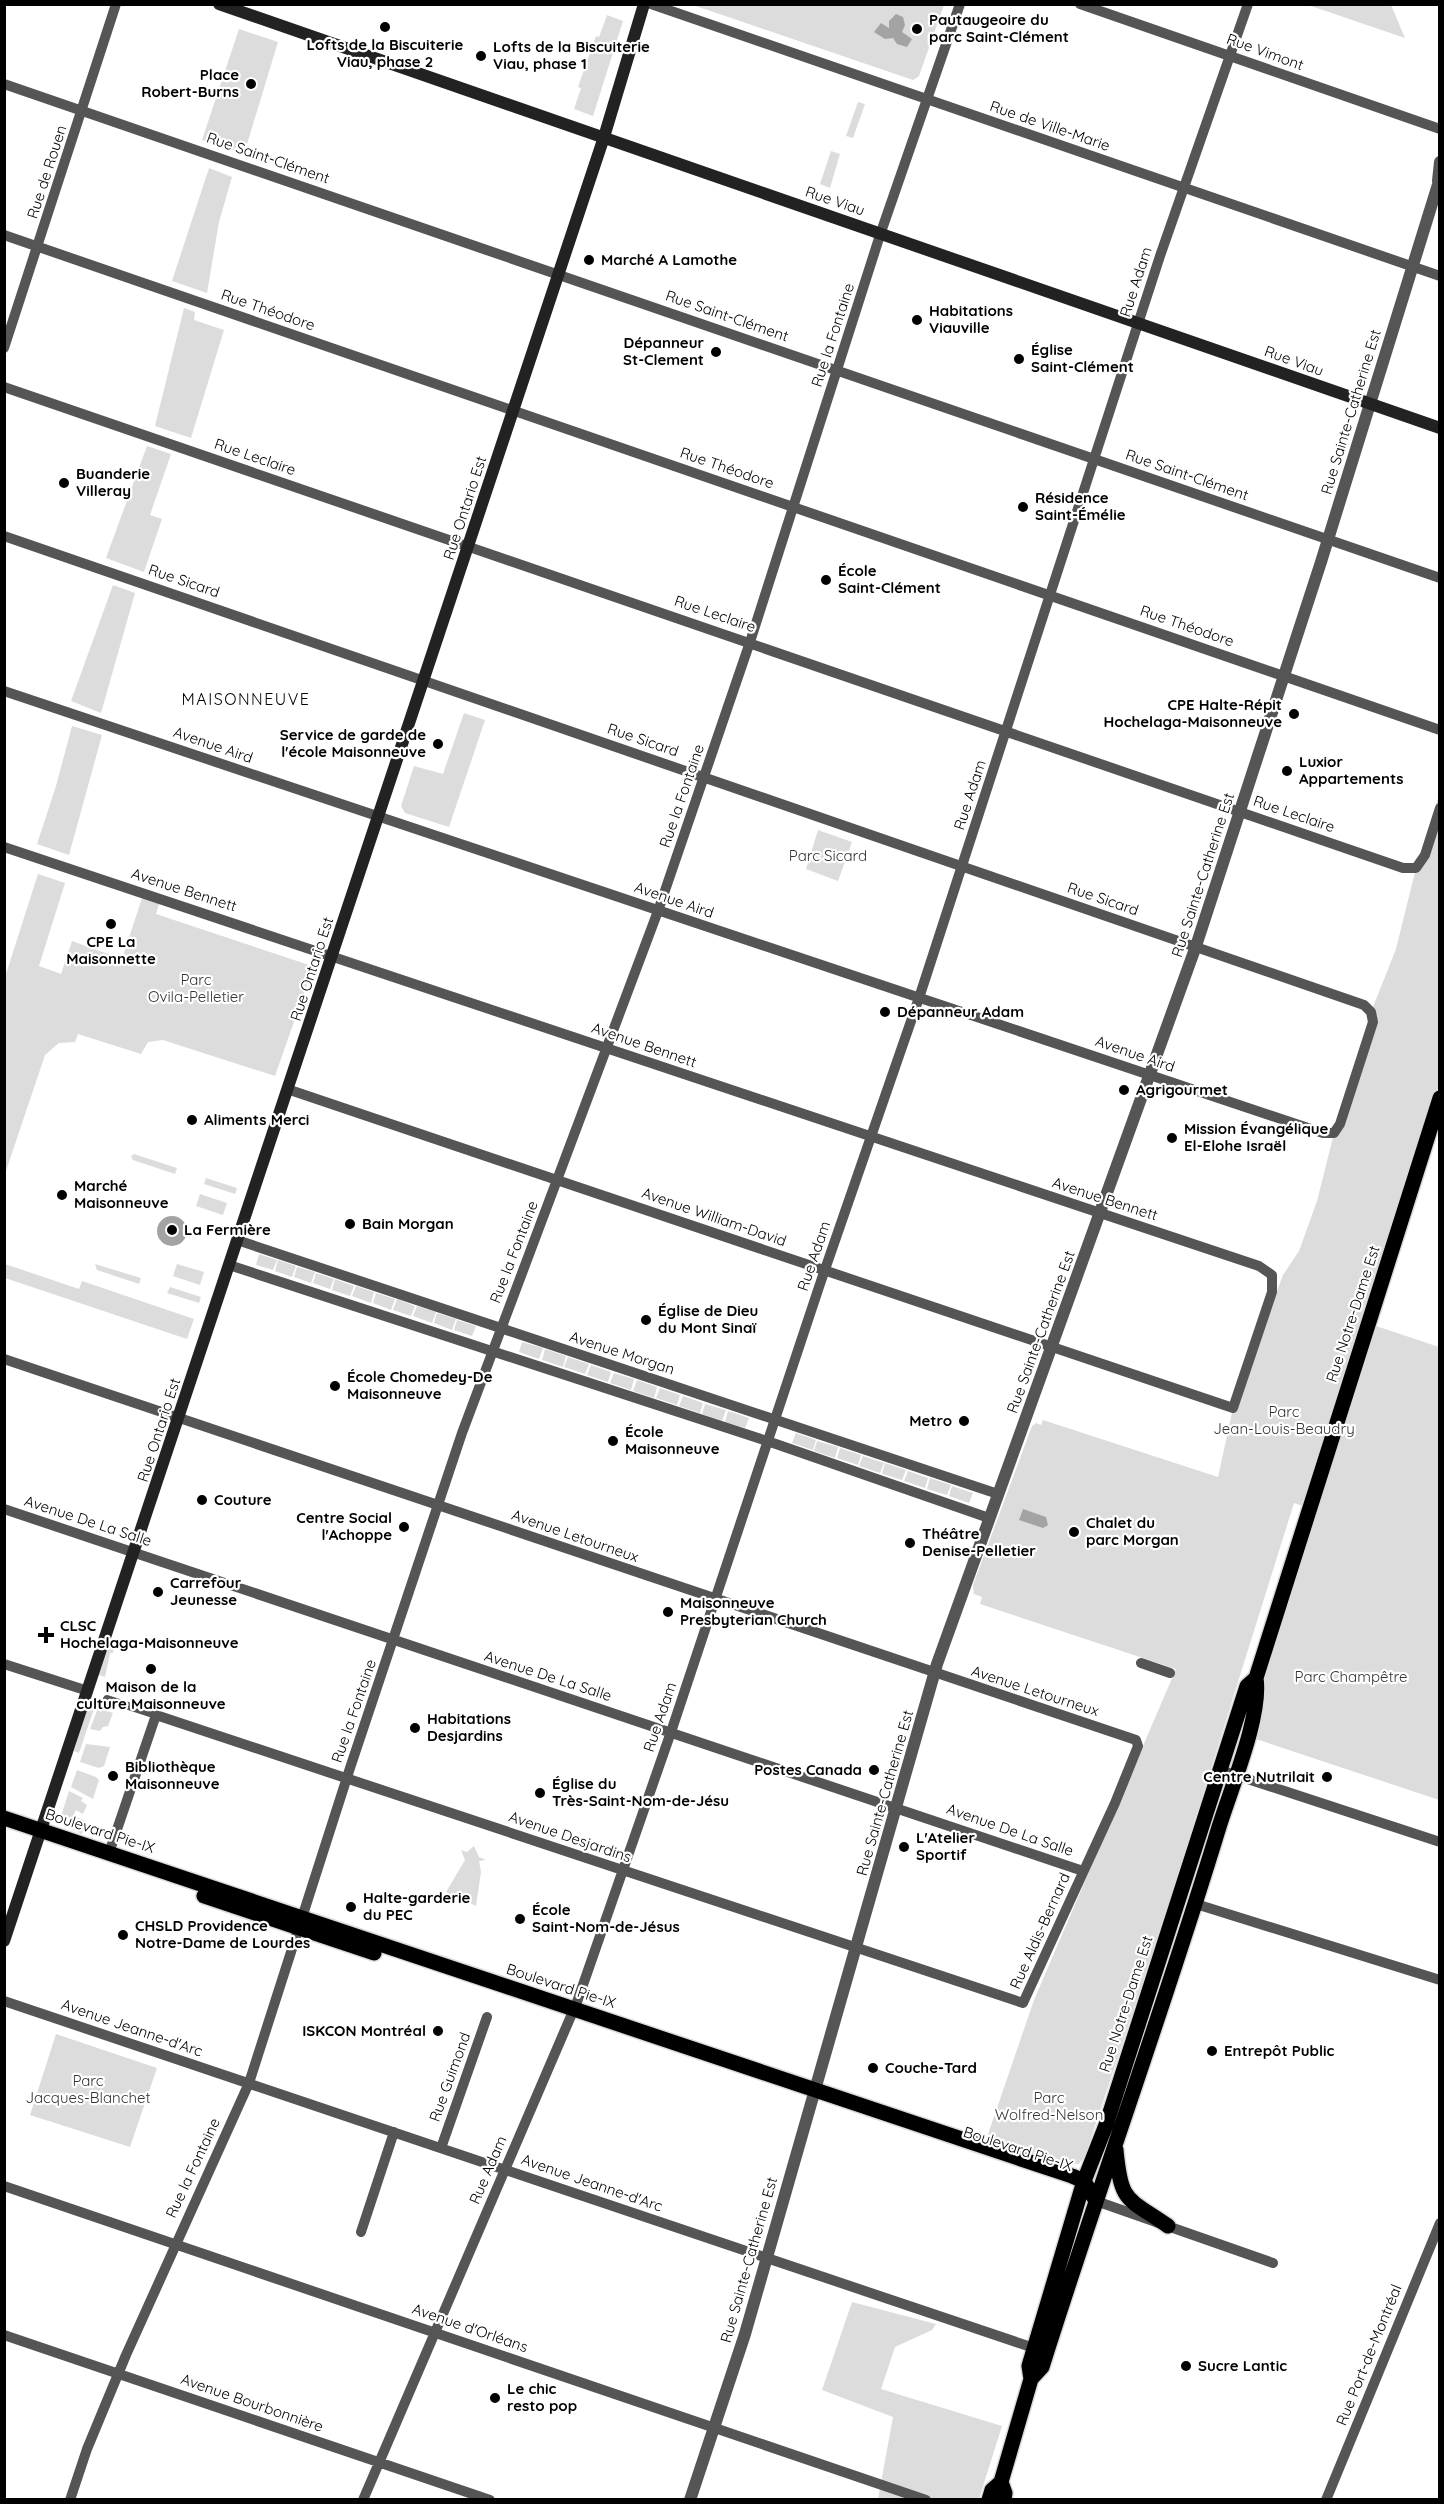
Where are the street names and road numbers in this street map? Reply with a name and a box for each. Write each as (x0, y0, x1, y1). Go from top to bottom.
street label: Rue Vimont (1224, 29, 1306, 74)
street label: Rue de Ville-Marie (988, 96, 1113, 155)
street label: Rue de Rouen (22, 123, 71, 221)
street label: Rue Saint-Clément (204, 128, 332, 187)
street label: Rue Viau (803, 182, 867, 220)
street label: Rue Adam (1115, 244, 1156, 319)
street label: Rue la Fontaine (807, 280, 858, 389)
street label: Rue Théodore (219, 285, 318, 334)
street label: Rue Saint-Clément (663, 286, 791, 345)
street label: Rue Sainte-Catherine Est (1316, 327, 1385, 497)
street label: Rue Viau (1262, 341, 1326, 380)
street label: Rue Leclaire (212, 434, 298, 479)
street label: Rue Théodore (678, 443, 777, 492)
street label: Rue Saint-Clément (1123, 445, 1251, 504)
street label: Rue Ontario Est (439, 453, 490, 562)
street label: Rue Sicard (146, 559, 222, 602)
street label: Rue Leclaire (672, 591, 758, 636)
street label: Rue Théodore (1138, 601, 1237, 650)
street label: Rue Sicard (605, 718, 681, 761)
street label: Avenue Aird (171, 722, 255, 767)
street label: Rue la Fontaine (655, 742, 708, 850)
street label: Rue Adam (949, 757, 990, 832)
street label: Rue Sainte-Catherine Est (1167, 790, 1238, 959)
street label: Rue Leclaire (1251, 791, 1337, 836)
street label: Avenue Bennett (129, 864, 239, 915)
street label: Avenue Aird (632, 877, 716, 922)
street label: Rue Sicard (1065, 877, 1141, 920)
street label: Rue Ontario Est (286, 914, 337, 1023)
street label: Avenue Bennett (589, 1018, 699, 1071)
street label: Avenue Aird (1093, 1031, 1177, 1076)
street label: Avenue Bennett (1050, 1173, 1160, 1224)
street label: Avenue William-David (639, 1183, 789, 1250)
street label: Rue la Fontaine (485, 1198, 542, 1306)
street label: Rue Adam (793, 1218, 834, 1293)
street label: Rue Notre-Dame Est (1321, 1243, 1384, 1385)
street label: Rue Sainte-Catherine Est (1002, 1248, 1079, 1416)
street label: Avenue Morgan (567, 1327, 677, 1378)
street label: Rue Ontario Est (133, 1375, 184, 1484)
street label: Avenue De La Salle (22, 1491, 154, 1550)
street label: Avenue Letourneux (509, 1505, 641, 1566)
street label: Avenue De La Salle (482, 1646, 614, 1705)
street label: Rue la Fontaine (327, 1657, 380, 1765)
street label: Avenue Letourneux (969, 1661, 1101, 1720)
street label: Rue Adam (639, 1679, 680, 1754)
street label: Rue Sainte-Catherine Est (852, 1708, 917, 1878)
street label: Avenue De La Salle (944, 1799, 1076, 1860)
street label: Boulevard Pie-IX (43, 1804, 157, 1857)
street label: Avenue Desjardins (506, 1807, 634, 1866)
street label: Rue Aldis-Bernard (1005, 1870, 1074, 1992)
street label: Rue Notre-Dame Est (1094, 1933, 1157, 2075)
street label: Boulevard Pie-IX (504, 1959, 618, 2012)
street label: Avenue Jeanne-d'Arc (59, 1994, 206, 2061)
street label: Rue Guimond (425, 2030, 474, 2124)
street label: Rue la Fontaine (161, 2115, 224, 2221)
street label: Boulevard Pie-IX (961, 2122, 1075, 2175)
street label: Rue Adam (465, 2133, 510, 2207)
street label: Avenue Jeanne-d'Arc (519, 2149, 666, 2216)
street label: Rue Sainte-Catherine Est (716, 2175, 781, 2345)
street label: Rue Port-de-Montréal (1331, 2281, 1406, 2428)
street label: Avenue d'Orléans (410, 2299, 531, 2356)
street label: Avenue Bourbonnière (178, 2369, 326, 2436)

